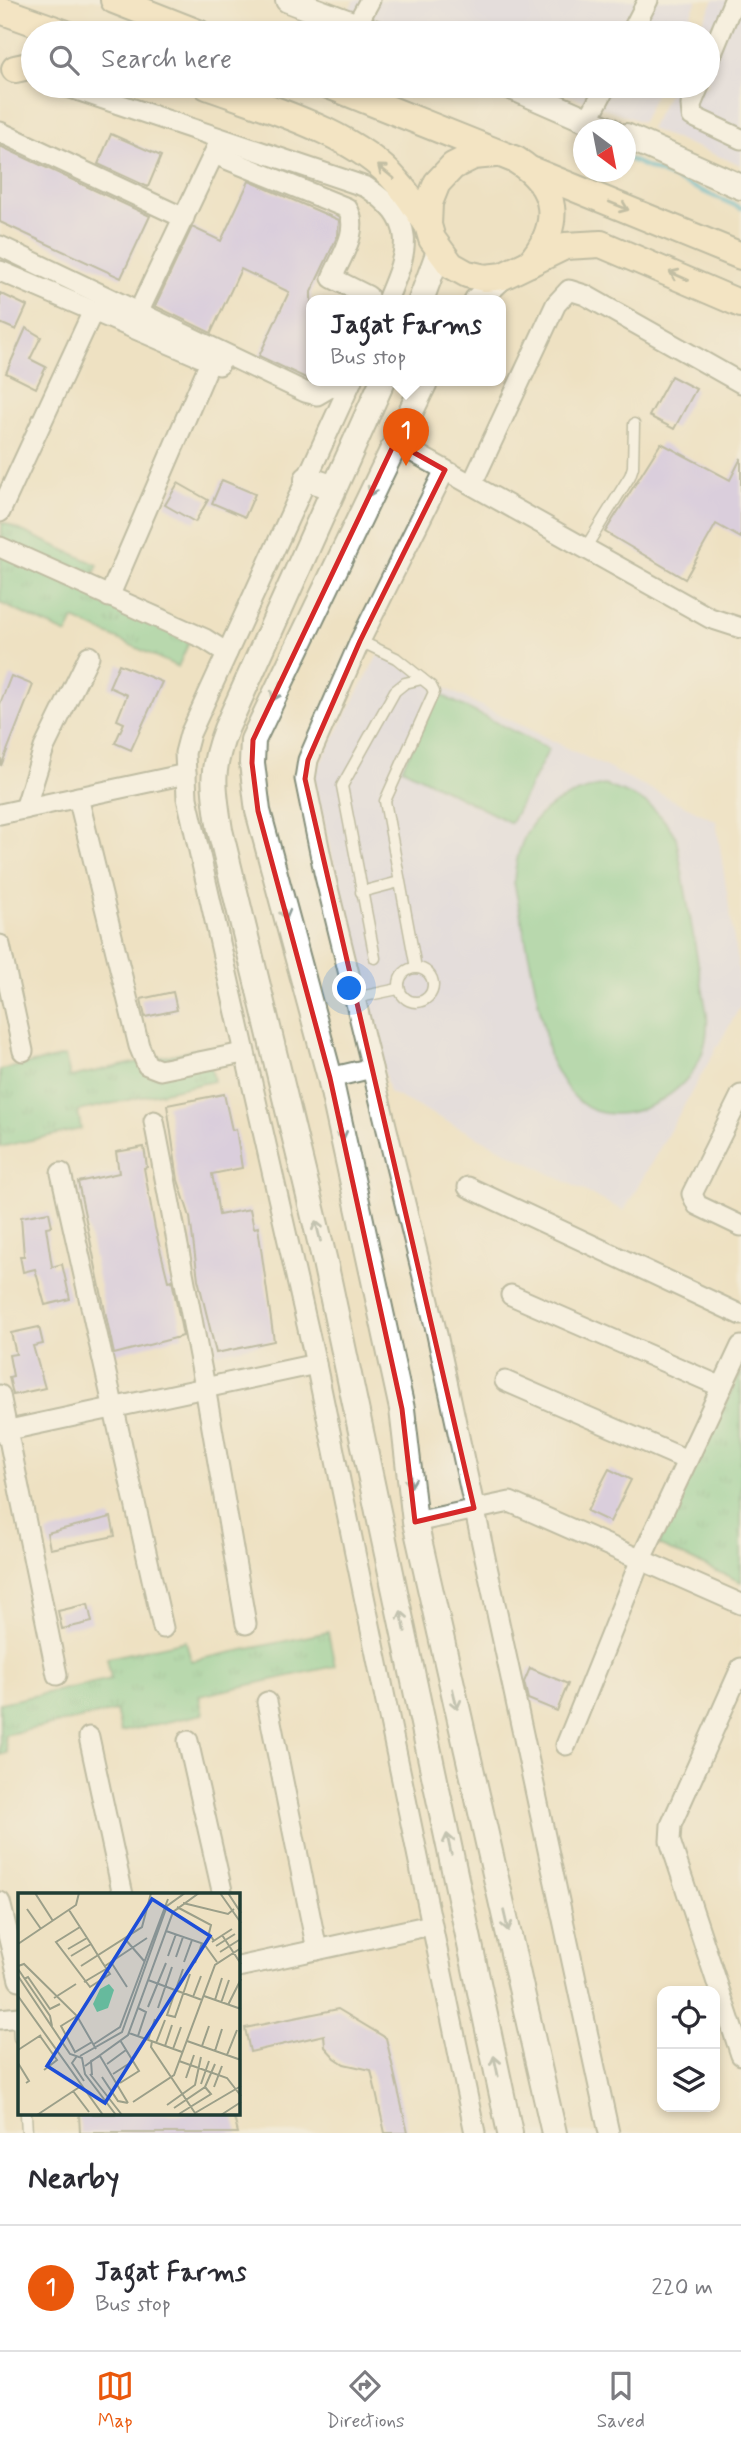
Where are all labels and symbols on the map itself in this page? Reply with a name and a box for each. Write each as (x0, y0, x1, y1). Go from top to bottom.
north arrow (573, 119, 636, 182)
one-way arrow (378, 164, 396, 180)
one-way arrow (608, 200, 630, 213)
one-way arrow (668, 269, 690, 282)
pin: 1 (383, 408, 429, 466)
one-way arrow (367, 475, 380, 496)
one-way arrow (269, 680, 283, 701)
one-way arrow (278, 898, 291, 920)
your location (332, 971, 366, 1005)
one-way arrow (335, 1118, 349, 1141)
one-way arrow (311, 1220, 324, 1243)
one-way arrow (404, 1465, 417, 1488)
one-way arrow (395, 1610, 409, 1633)
one-way arrow (449, 1687, 463, 1710)
one-way arrow (442, 1833, 456, 1856)
inset map (18, 1893, 240, 2116)
one-way arrow (500, 1909, 513, 1932)
one-way arrow (489, 2055, 503, 2078)

